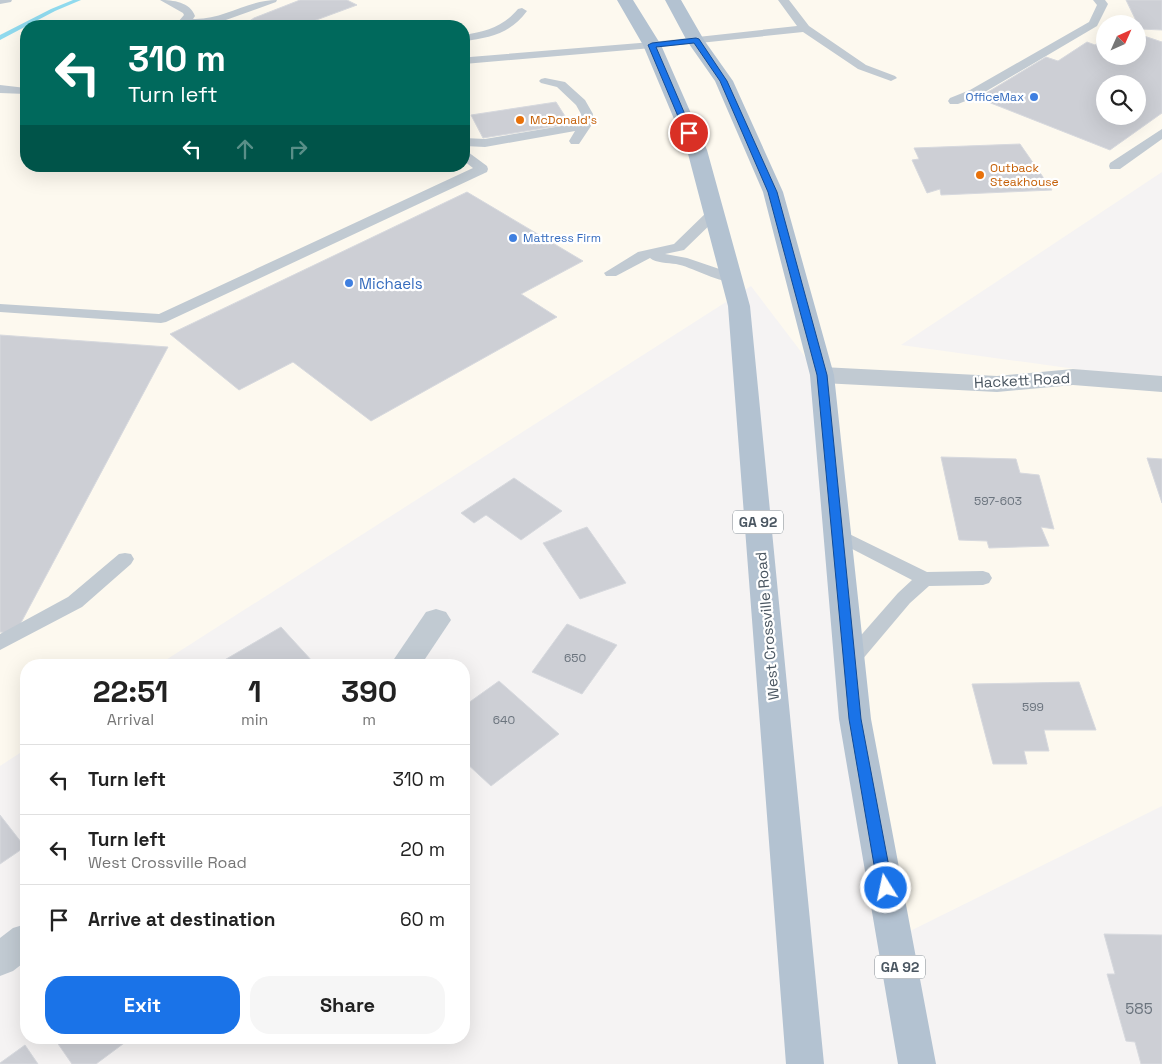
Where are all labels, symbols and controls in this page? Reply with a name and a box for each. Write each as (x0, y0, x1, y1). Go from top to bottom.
north arrow (1096, 15, 1146, 65)
map controls (1096, 15, 1146, 125)
text: 310 m (128, 37, 226, 81)
icon: left (45, 40, 110, 105)
button: search (1096, 75, 1146, 125)
text: Turn left (128, 80, 218, 108)
place label: OfficeMax (965, 89, 1024, 105)
marker: OfficeMax (1028, 91, 1040, 103)
place label: McDonald's (530, 112, 597, 128)
pin (668, 112, 710, 154)
marker: McDonald's (514, 114, 526, 126)
icon: arrive (675, 119, 703, 147)
icon: left (178, 135, 206, 163)
icon: ahead (231, 135, 259, 163)
icon: right (284, 135, 312, 163)
place label: Outback Steakhouse (990, 160, 1059, 190)
marker: Outback Steakhouse (974, 169, 986, 181)
place label: Mattress Firm (523, 230, 601, 246)
marker: Mattress Firm (507, 232, 519, 244)
place label: Michaels (359, 274, 423, 293)
marker: Michaels (343, 277, 355, 289)
street label: Hackett Road (973, 368, 1071, 392)
house number: 597-603 (974, 493, 1022, 509)
road number: GA 92 (733, 511, 783, 534)
street label: West Crossville Road (751, 551, 783, 701)
house number: 650 (564, 650, 586, 666)
text: 22:51 (93, 672, 168, 711)
text: 1 (248, 672, 261, 711)
text: 390 (341, 672, 397, 711)
house number: 599 (1022, 699, 1044, 715)
text: Arrival (107, 709, 154, 730)
text: min (241, 709, 268, 730)
text: m (362, 709, 376, 730)
house number: 640 (493, 712, 515, 728)
icon: left (45, 766, 73, 794)
text: Turn left (88, 767, 166, 792)
text: 310 m (392, 767, 445, 792)
text: Turn left (88, 827, 166, 852)
icon: left (45, 836, 73, 864)
text: 20 m (400, 837, 445, 862)
text: West Crossville Road (88, 852, 247, 873)
position arrow (859, 861, 911, 913)
icon: arrive (45, 906, 73, 934)
text: Arrive at destination (88, 907, 276, 932)
text: 60 m (400, 907, 445, 932)
road number: GA 92 (875, 956, 925, 979)
button: Exit (45, 976, 240, 1034)
button: Share (250, 976, 445, 1034)
house number: 585 (1125, 999, 1153, 1018)

